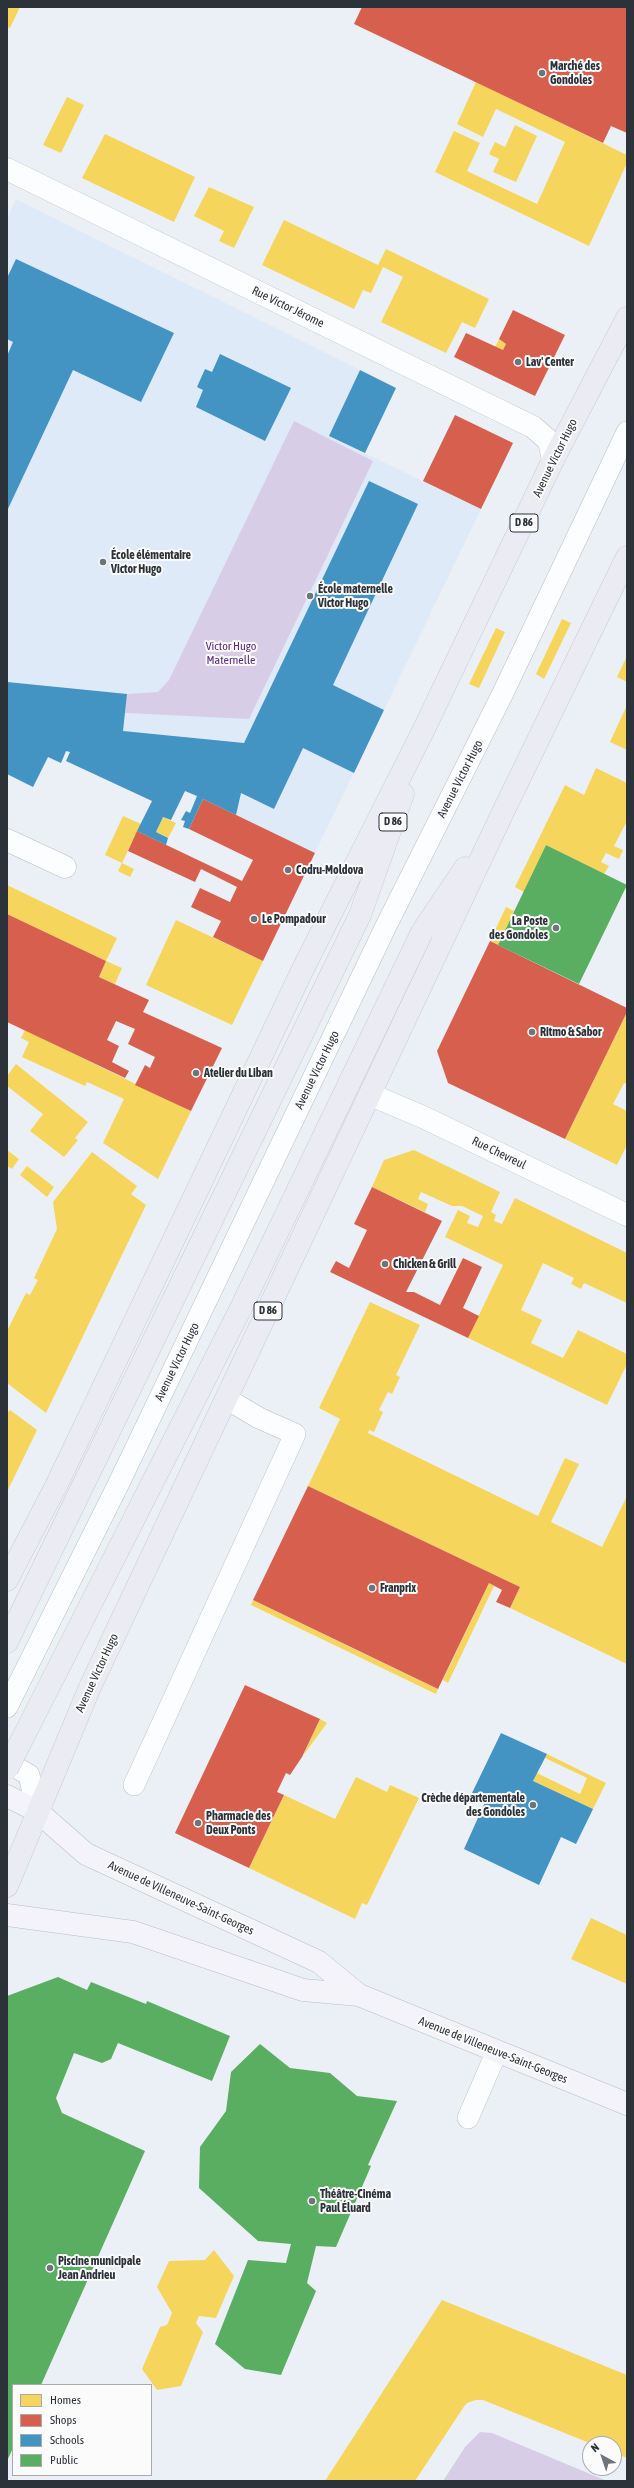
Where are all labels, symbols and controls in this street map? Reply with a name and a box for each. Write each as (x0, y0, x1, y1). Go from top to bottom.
place label: Marché des Gondoles (550, 59, 600, 87)
marker: Marché des Gondoles (537, 68, 547, 78)
street label: Rue Victor Jérome (249, 283, 327, 331)
place label: Lav' Center (526, 355, 574, 369)
marker: Lav' Center (513, 357, 523, 367)
street label: Avenue Victor Hugo (530, 416, 580, 500)
road number: D 86 (510, 514, 538, 532)
place label: École élémentaire Victor Hugo (111, 548, 191, 576)
marker: École élémentaire Victor Hugo (98, 557, 108, 567)
place label: École maternelle Victor Hugo (318, 582, 393, 610)
marker: École maternelle Victor Hugo (305, 591, 315, 601)
park label: Victor Hugo Maternelle (206, 639, 256, 667)
street label: Avenue Victor Hugo (434, 738, 486, 820)
road number: D 86 (379, 813, 407, 831)
place label: Codru-Moldova (296, 863, 363, 877)
marker: Codru-Moldova (283, 865, 293, 875)
place label: Le Pompadour (262, 912, 326, 926)
marker: Le Pompadour (249, 914, 259, 924)
place label: La Poste des Gondoles (489, 914, 548, 942)
marker: La Poste des Gondoles (551, 923, 561, 933)
place label: Ritmo & Sabor (540, 1025, 602, 1039)
marker: Ritmo & Sabor (527, 1027, 537, 1037)
street label: Avenue Victor Hugo (292, 1028, 342, 1112)
place label: Atelier du Liban (204, 1066, 273, 1080)
marker: Atelier du Liban (191, 1068, 201, 1078)
street label: Rue Chevreul (470, 1134, 528, 1172)
place label: Chicken & Grill (393, 1257, 456, 1271)
marker: Chicken & Grill (380, 1259, 390, 1269)
road number: D 86 (254, 1302, 282, 1320)
street label: Avenue Victor Hugo (152, 1320, 202, 1404)
place label: Franprix (380, 1581, 416, 1595)
marker: Franprix (367, 1583, 377, 1593)
street label: Avenue Victor Hugo (72, 1631, 122, 1715)
place label: Crèche départementale des Gondoles (421, 1791, 525, 1819)
marker: Crèche départementale des Gondoles (528, 1800, 538, 1810)
place label: Pharmacie des Deux Ponts (206, 1809, 271, 1837)
marker: Pharmacie des Deux Ponts (193, 1818, 203, 1828)
street label: Avenue de Villeneuve-Saint-Georges (106, 1858, 256, 1938)
street label: Avenue de Villeneuve-Saint-Georges (417, 2014, 569, 2086)
place label: Théâtre-Cinéma Paul Éluard (320, 2187, 391, 2215)
marker: Théâtre-Cinéma Paul Éluard (307, 2196, 317, 2206)
place label: Piscine municipale Jean Andrieu (58, 2254, 141, 2282)
marker: Piscine municipale Jean Andrieu (45, 2263, 55, 2273)
legend (12, 2384, 152, 2476)
text: Homes (50, 2393, 81, 2407)
text: Shops (50, 2413, 76, 2427)
text: Schools (50, 2433, 84, 2447)
north arrow (582, 2436, 622, 2476)
text: N (589, 2441, 601, 2454)
text: Public (50, 2453, 78, 2467)

